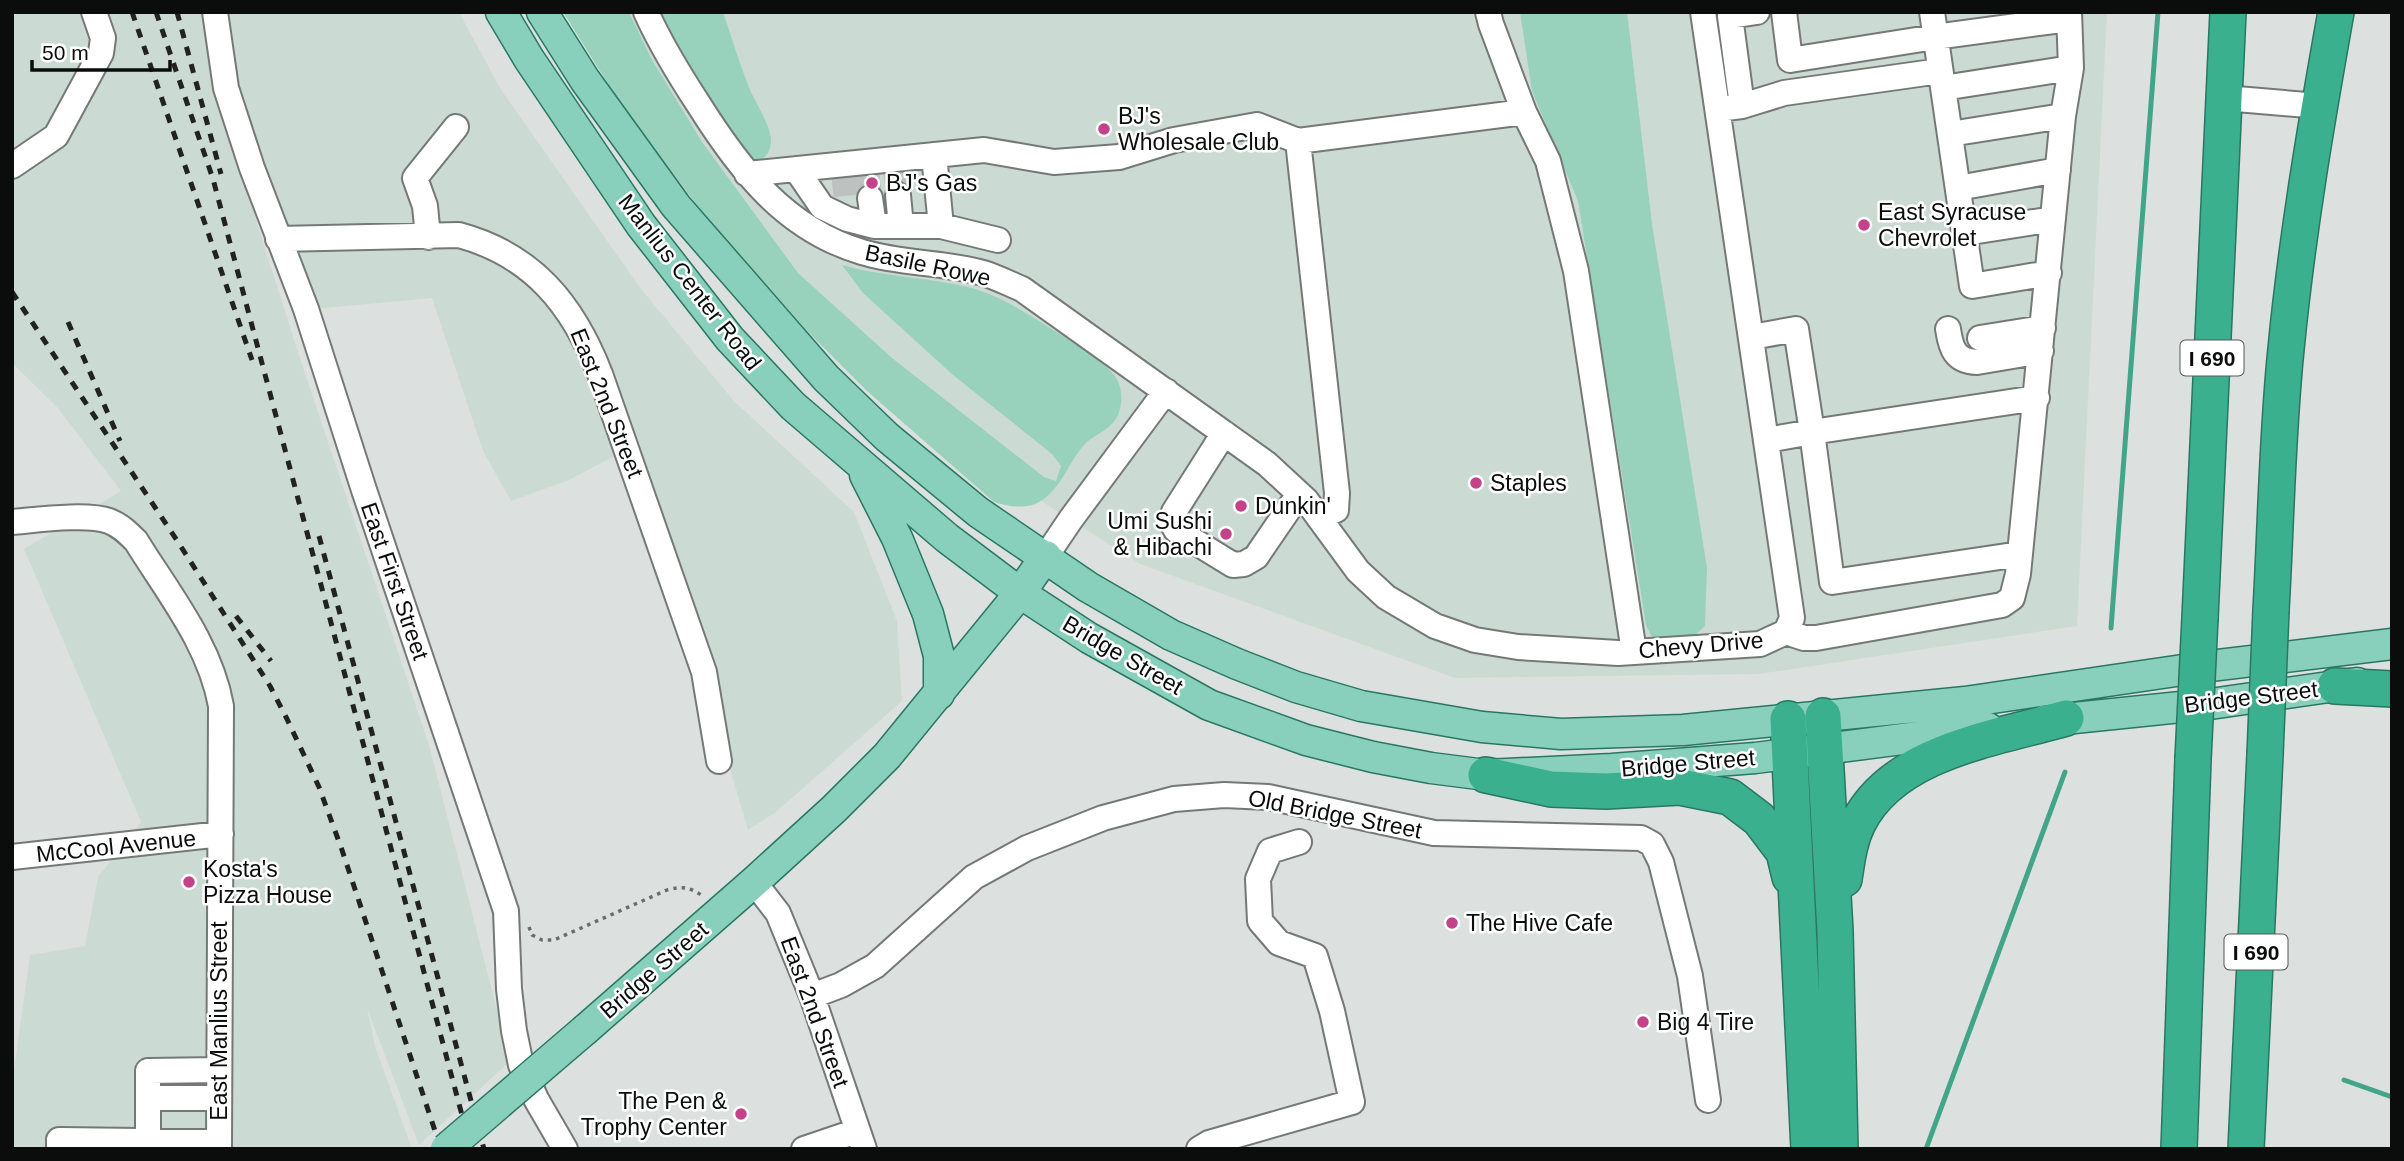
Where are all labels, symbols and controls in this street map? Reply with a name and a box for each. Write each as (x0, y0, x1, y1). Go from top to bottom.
scale bar (32, 28, 170, 72)
text: 50 m (42, 41, 89, 64)
place label: BJ's Wholesale Club (1118, 103, 1279, 155)
marker: BJ's Wholesale Club (1096, 121, 1112, 137)
place label: BJ's Gas (886, 170, 977, 196)
marker: BJ's Gas (864, 175, 880, 191)
street label: Manlius Center Road (613, 189, 767, 375)
place label: East Syracuse Chevrolet (1878, 199, 2026, 251)
marker: East Syracuse Chevrolet (1856, 217, 1872, 233)
street label: Basile Rowe (863, 239, 993, 291)
street label: East 2nd Street (565, 325, 649, 482)
road number: I 690 (2180, 340, 2244, 376)
place label: Staples (1490, 470, 1567, 496)
marker: Staples (1468, 475, 1484, 491)
place label: Dunkin' (1255, 493, 1331, 519)
marker: Dunkin' (1233, 498, 1249, 514)
street label: East First Street (356, 499, 434, 664)
place label: Umi Sushi & Hibachi (1107, 508, 1212, 560)
marker: Umi Sushi & Hibachi (1218, 526, 1234, 542)
street label: Bridge Street (1058, 610, 1188, 700)
street label: Chevy Drive (1637, 627, 1765, 663)
street label: Bridge Street (2183, 676, 2320, 718)
street label: Bridge Street (1620, 744, 1757, 782)
street label: Old Bridge Street (1246, 784, 1425, 844)
street label: McCool Avenue (35, 825, 197, 867)
place label: Kosta's Pizza House (203, 856, 332, 908)
marker: Kosta's Pizza House (181, 874, 197, 890)
place label: The Hive Cafe (1466, 910, 1613, 936)
marker: The Hive Cafe (1444, 915, 1460, 931)
street label: Bridge Street (595, 916, 714, 1024)
street label: East Manlius Street (206, 921, 232, 1121)
street label: East 2nd Street (776, 933, 855, 1092)
road number: I 690 (2224, 934, 2288, 970)
place label: Big 4 Tire (1657, 1009, 1754, 1035)
marker: Big 4 Tire (1635, 1014, 1651, 1030)
place label: The Pen & Trophy Center (581, 1088, 727, 1140)
marker: The Pen & Trophy Center (733, 1106, 749, 1122)

